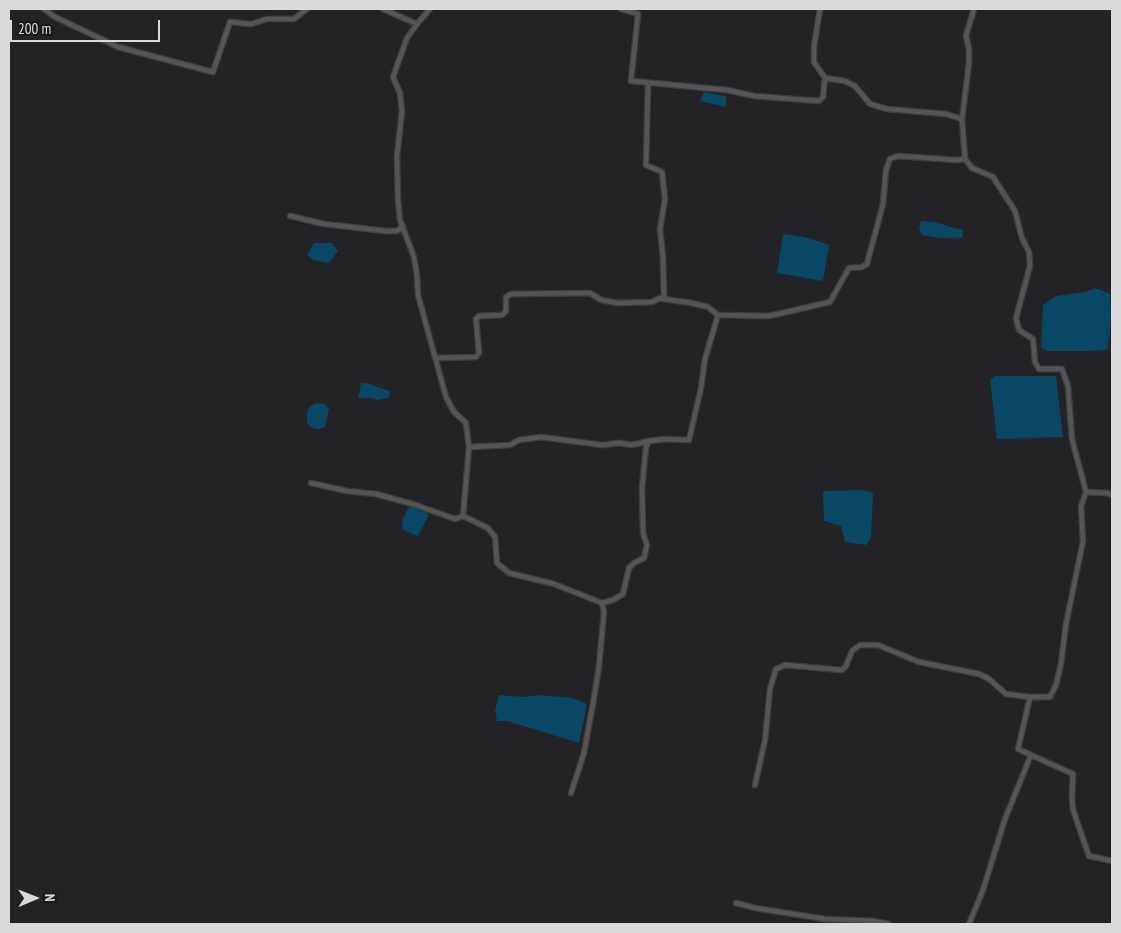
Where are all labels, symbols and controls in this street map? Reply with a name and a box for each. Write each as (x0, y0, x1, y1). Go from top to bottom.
scale bar (12, 10, 162, 42)
text: 200 m (18, 19, 51, 38)
north arrow (10, 873, 60, 923)
text: N (41, 894, 59, 902)

